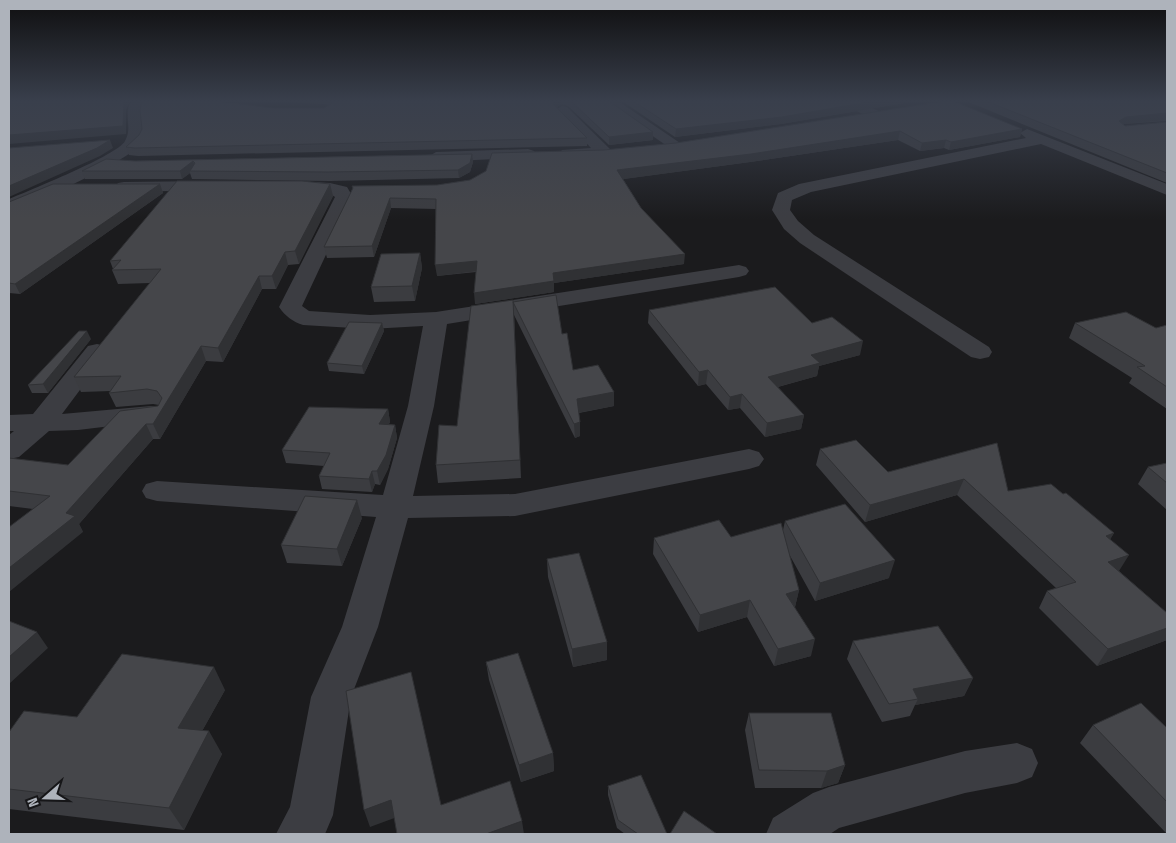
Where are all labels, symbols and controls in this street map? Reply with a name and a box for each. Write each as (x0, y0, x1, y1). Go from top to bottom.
north arrow (20, 773, 70, 823)
text: N (24, 795, 43, 809)

